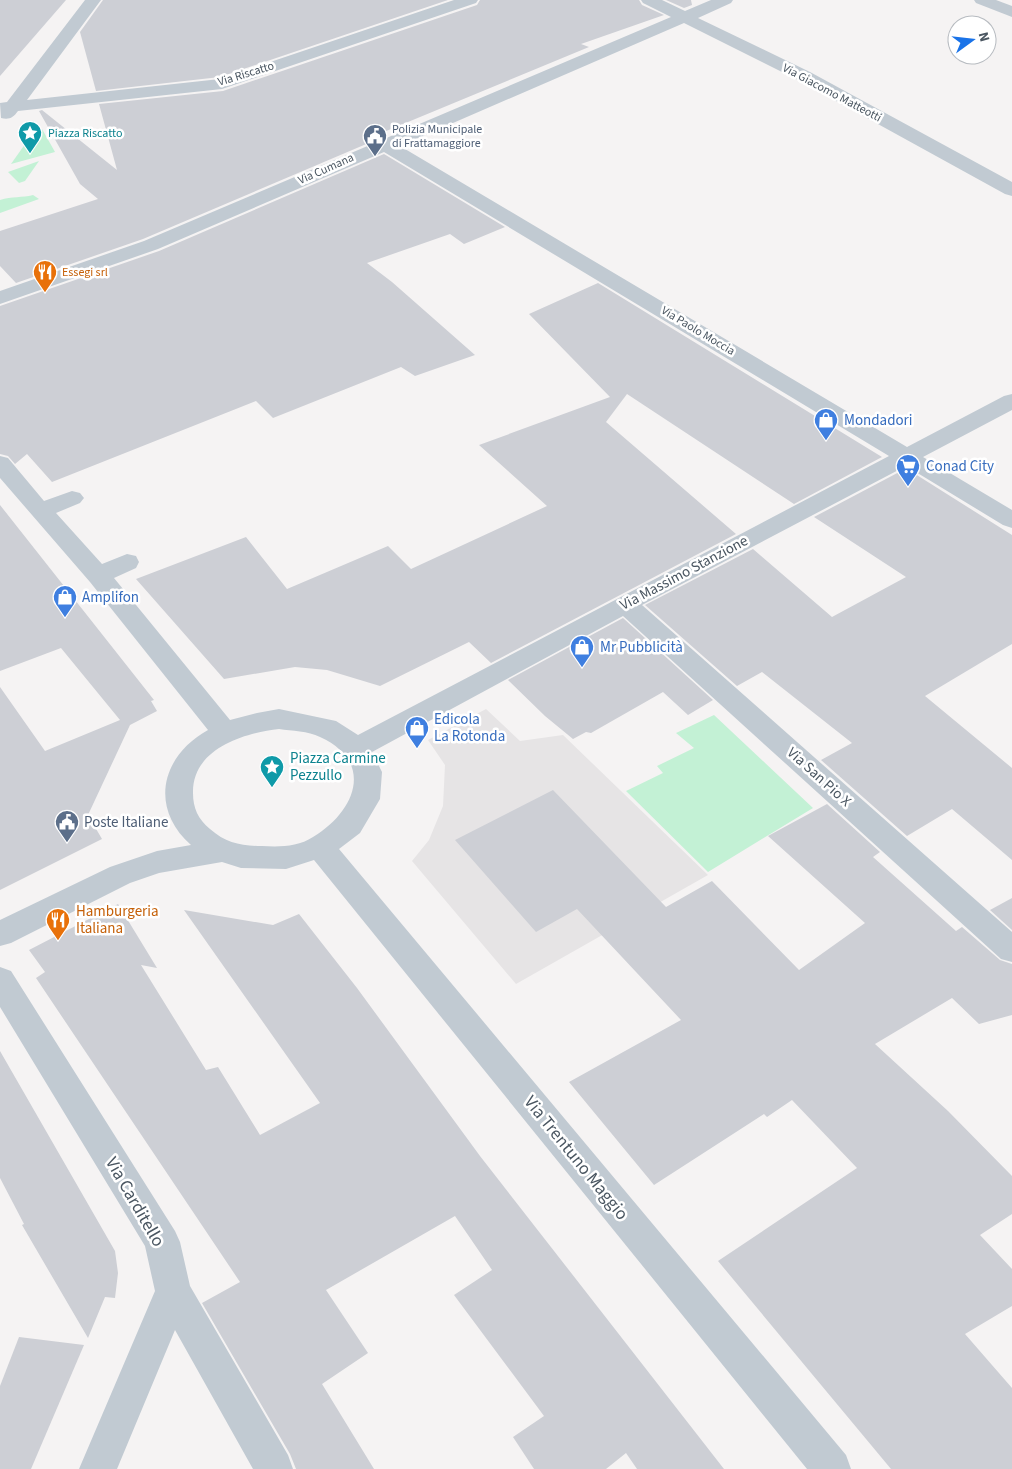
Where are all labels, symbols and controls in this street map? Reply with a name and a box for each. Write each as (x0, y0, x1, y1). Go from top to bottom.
north arrow (947, 15, 997, 65)
text: N (973, 30, 994, 44)
street label: Via Riscatto (216, 57, 276, 91)
street label: Via Giacomo Matteotti (779, 60, 885, 126)
place icon: Piazza Riscatto (17, 120, 43, 154)
place label: Polizia Municipale di Frattamaggiore (392, 121, 482, 152)
public building icon: Polizia Municipale di Frattamaggiore (362, 123, 388, 157)
place label: Piazza Riscatto (48, 125, 122, 142)
street label: Via Cumana (295, 149, 357, 189)
restaurant icon: Essegi srl (32, 259, 58, 293)
place label: Essegi srl (62, 264, 108, 281)
street label: Via Paolo Moccia (658, 302, 738, 360)
shop icon: Mondadori (813, 407, 839, 441)
place label: Mondadori (844, 410, 912, 431)
supermarket icon: Conad City (895, 453, 921, 487)
place label: Conad City (926, 456, 994, 477)
street label: Via Massimo Stanzione (616, 530, 752, 616)
shop icon: Amplifon (52, 584, 78, 618)
place label: Amplifon (82, 587, 139, 608)
shop icon: Mr Pubblicità (569, 634, 595, 668)
place label: Mr Pubblicità (600, 637, 683, 658)
place label: Edicola La Rotonda (434, 709, 505, 747)
shop icon: Edicola La Rotonda (404, 715, 430, 749)
street label: Via San Pio X (782, 743, 856, 812)
place label: Piazza Carmine Pezzullo (290, 748, 386, 786)
place icon: Piazza Carmine Pezzullo (259, 754, 285, 788)
public building icon: Poste Italiane (54, 809, 80, 843)
place label: Poste Italiane (84, 812, 169, 833)
place label: Hamburgeria Italiana (76, 901, 159, 939)
restaurant icon: Hamburgeria Italiana (45, 907, 71, 941)
street label: Via Trentuno Maggio (518, 1090, 634, 1226)
street label: Via Carditello (99, 1152, 171, 1252)

